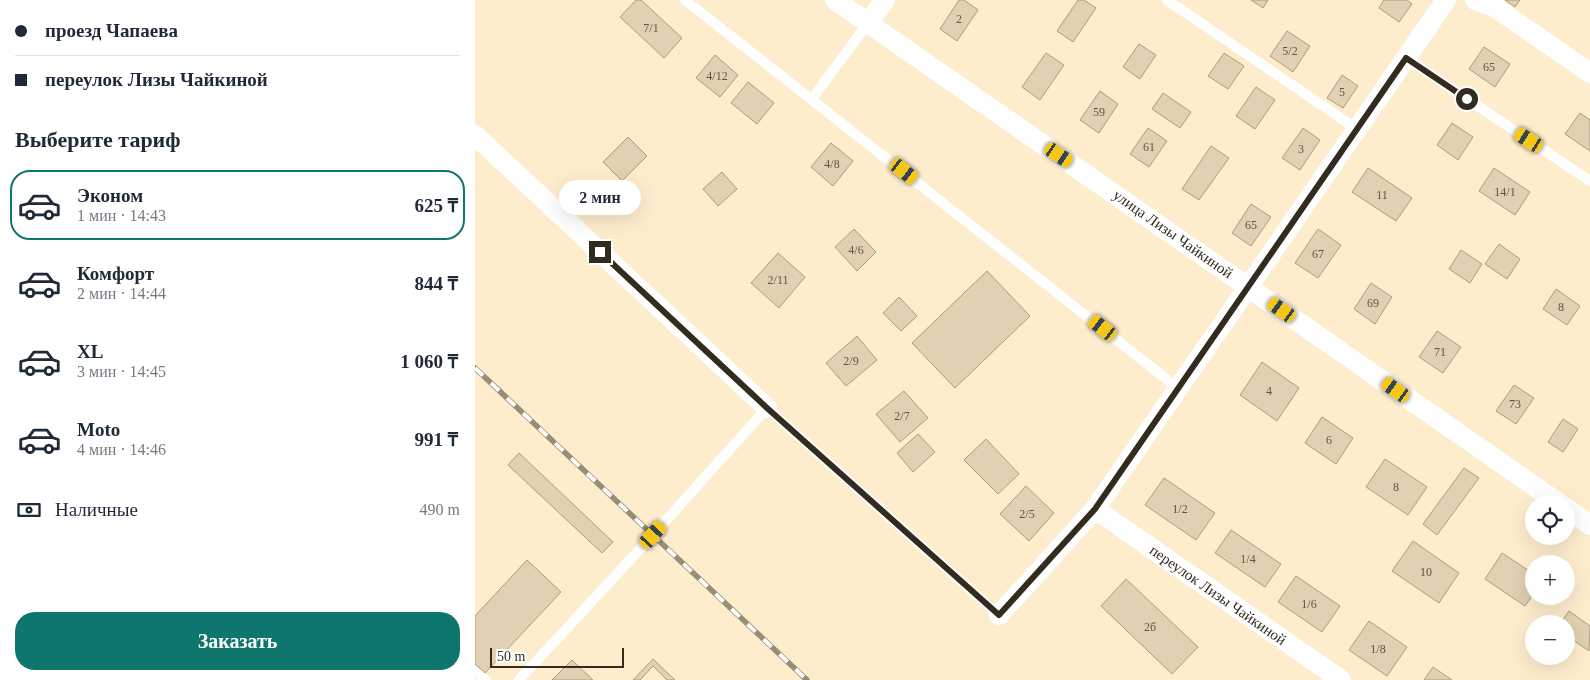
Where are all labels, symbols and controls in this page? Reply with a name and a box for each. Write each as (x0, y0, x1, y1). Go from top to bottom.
house number: 2 (956, 12, 962, 26)
text: проезд Чапаева (45, 20, 178, 41)
house number: 7/1 (643, 21, 659, 35)
house number: 5/2 (1282, 44, 1298, 58)
house number: 65 (1483, 60, 1495, 74)
text: переулок Лизы Чайкиной (45, 69, 268, 90)
house number: 4/12 (706, 69, 728, 83)
house number: 5 (1339, 85, 1345, 99)
route start (1456, 88, 1478, 110)
house number: 59 (1093, 105, 1105, 119)
car (1512, 126, 1545, 154)
text: Выберите тариф (15, 127, 181, 152)
car (1042, 140, 1075, 170)
house number: 61 (1143, 140, 1155, 154)
house number: 3 (1298, 142, 1304, 156)
car (887, 156, 920, 186)
house number: 4/8 (824, 157, 840, 171)
callout: 2 мин (559, 180, 641, 214)
icon: car (17, 183, 62, 228)
text: Эконом (77, 185, 143, 206)
house number: 14/1 (1494, 185, 1516, 199)
street label: улица Лизы Чайкиной (1110, 187, 1236, 281)
house number: 11 (1376, 188, 1388, 202)
text: 2 мин (579, 189, 621, 206)
text: 625 ₸ (414, 195, 458, 216)
text: 1 мин · 14:43 (77, 207, 166, 224)
house number: 65 (1245, 218, 1257, 232)
route end (589, 241, 611, 263)
house number: 4/6 (848, 243, 864, 257)
house number: 67 (1312, 247, 1324, 261)
icon: car (17, 261, 62, 306)
text: Комфорт (77, 263, 154, 284)
text: 844 ₸ (414, 273, 458, 294)
house number: 2/11 (768, 273, 788, 287)
text: 2 мин · 14:44 (77, 285, 166, 302)
car (1265, 295, 1298, 325)
house number: 69 (1367, 296, 1379, 310)
house number: 8 (1558, 300, 1564, 314)
car (1086, 313, 1119, 343)
icon: car (17, 339, 62, 384)
text: XL (77, 341, 103, 362)
house number: 71 (1434, 345, 1446, 359)
text: 1 060 ₸ (400, 351, 458, 372)
house number: 2/9 (843, 354, 859, 368)
text: 3 мин · 14:45 (77, 363, 166, 380)
car (1379, 375, 1412, 405)
house number: 4 (1266, 384, 1272, 398)
house number: 73 (1509, 397, 1521, 411)
house number: 2/7 (894, 409, 910, 423)
icon: car (17, 417, 62, 462)
text: Moto (77, 419, 120, 440)
text: 991 ₸ (414, 429, 458, 450)
house number: 6 (1326, 433, 1332, 447)
text: 4 мин · 14:46 (77, 441, 166, 458)
house number: 8 (1393, 480, 1399, 494)
map controls (1525, 495, 1575, 665)
button: locate (1525, 495, 1575, 545)
icon: cash (15, 496, 43, 524)
text: Наличные (55, 499, 138, 520)
text: 490 m (420, 501, 460, 518)
house number: 1/2 (1172, 502, 1188, 516)
house number: 2/5 (1019, 507, 1035, 521)
car (637, 519, 668, 551)
street label: переулок Лизы Чайкиной (1147, 542, 1289, 648)
house number: 1/4 (1240, 552, 1256, 566)
button: + (1525, 555, 1575, 605)
house number: 10 (1420, 565, 1432, 579)
house number: 1/6 (1301, 597, 1317, 611)
button: Заказать (15, 612, 460, 670)
button: − (1525, 615, 1575, 665)
house number: 2б (1144, 620, 1156, 634)
house number: 1/8 (1370, 642, 1386, 656)
scale bar (490, 645, 624, 668)
text: 50 m (497, 649, 525, 664)

